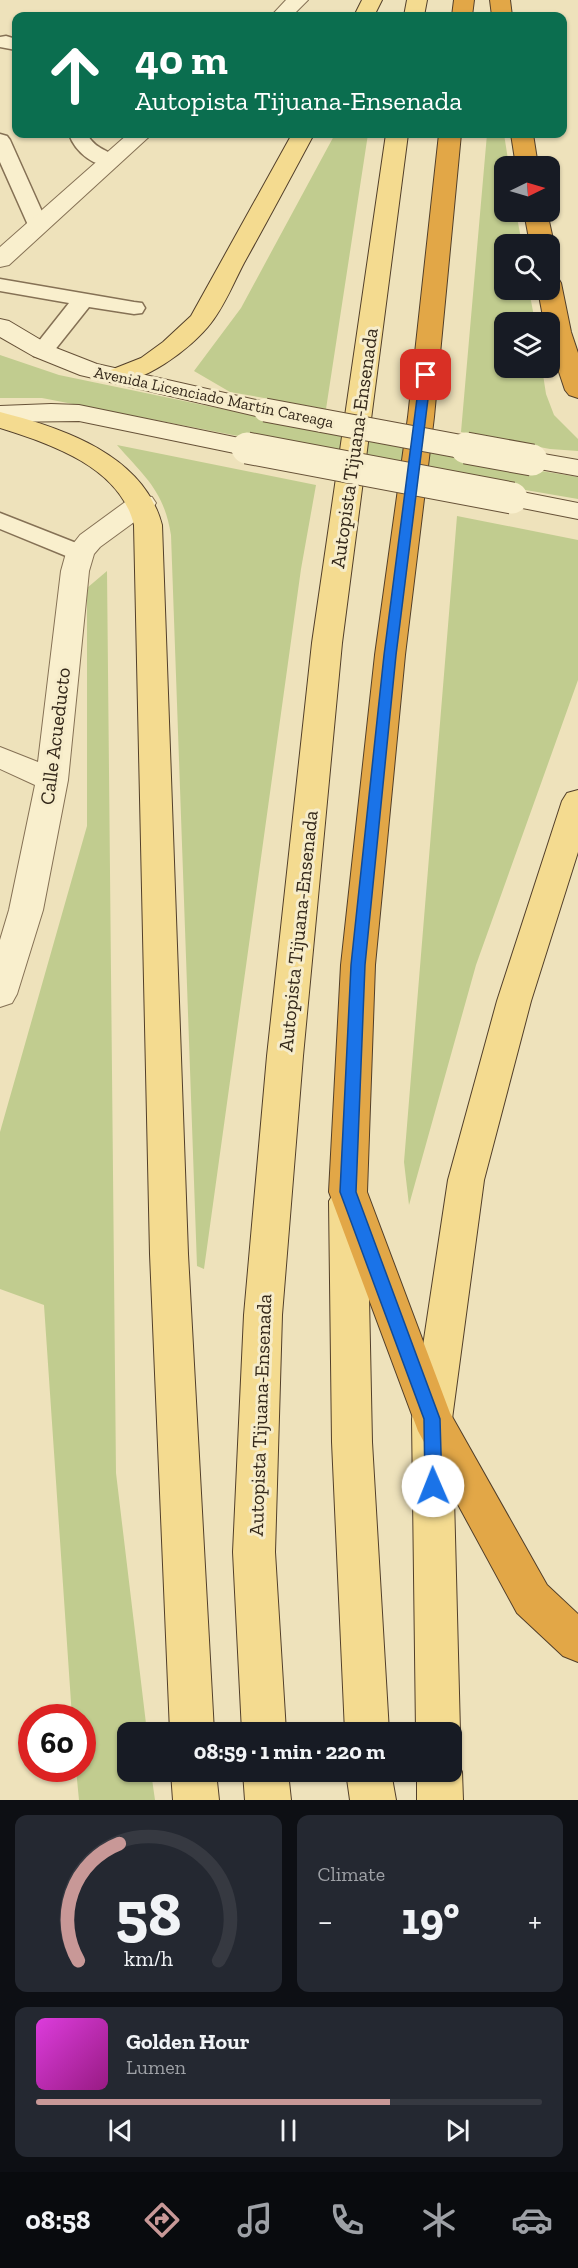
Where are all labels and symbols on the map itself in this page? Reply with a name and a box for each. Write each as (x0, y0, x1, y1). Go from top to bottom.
north arrow (494, 156, 560, 222)
street label: Autopista Tijuana-Ensenada (325, 326, 383, 570)
pin (400, 349, 451, 400)
street label: Avenida Licenciado Martín Careaga (92, 362, 336, 432)
street label: Calle Acueducto (35, 666, 75, 806)
street label: Autopista Tijuana-Ensenada (273, 809, 323, 1053)
street label: Autopista Tijuana-Ensenada (244, 1293, 276, 1537)
position arrow (401, 1454, 465, 1518)
speed limit sign: 60 (18, 1704, 96, 1782)

